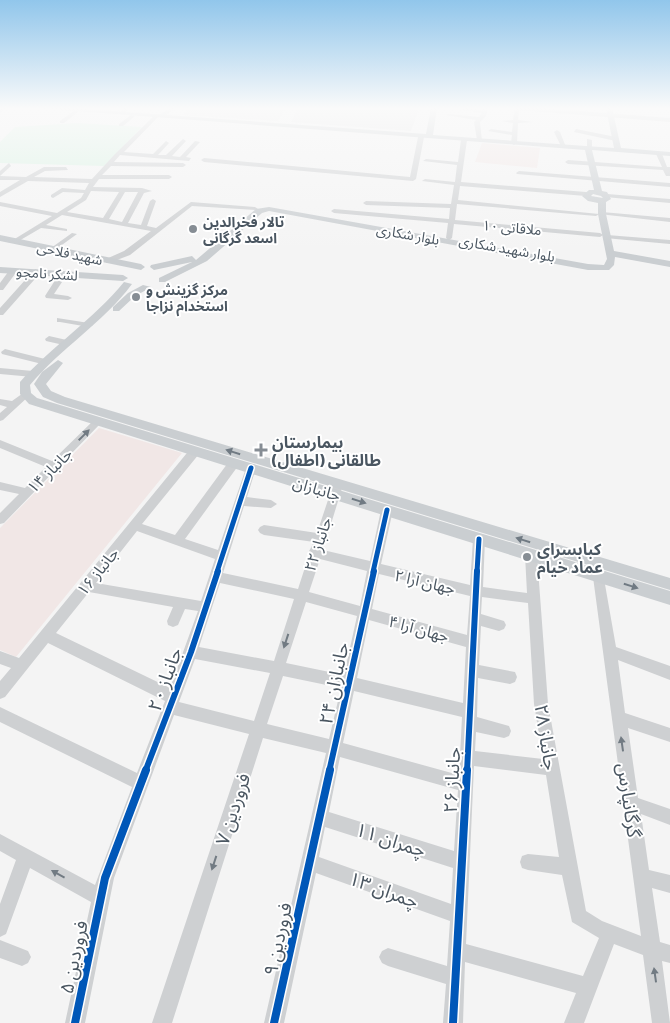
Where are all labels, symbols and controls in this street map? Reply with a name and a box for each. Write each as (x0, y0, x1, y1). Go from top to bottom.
place label: تالار فخرالدین اسعد گرگانی (203, 213, 284, 247)
street label: ۱۰ ملاقاتی (482, 216, 542, 239)
street label: بلوار شکاری (375, 220, 441, 249)
marker: تالار فخرالدین اسعد گرگانی (187, 223, 199, 235)
street label: بلوار شهید شکاری (457, 231, 557, 266)
street label: شهید فلاحی (35, 238, 104, 269)
street label: لشکر نامجو (16, 262, 78, 285)
place label: مرکز گزینش و استخدام نزاجا (146, 281, 228, 317)
marker: مرکز گزینش و استخدام نزاجا (130, 291, 142, 303)
one-way arrow (77, 429, 89, 441)
place label: بیمارستان طالقانی (اطفال) (271, 432, 381, 470)
marker: بیمارستان طالقانی (اطفال) (254, 443, 268, 457)
street label: جانباز ۱۴ (23, 444, 76, 497)
one-way arrow (226, 447, 241, 455)
street label: جانبازان (291, 472, 343, 505)
one-way arrow (351, 498, 366, 505)
street label: ۲۲ جانباز (299, 514, 336, 574)
one-way arrow (515, 535, 530, 543)
place label: کبابسرای عماد خیام (537, 539, 603, 579)
street label: جانباز ۱۶ (72, 543, 123, 599)
marker: کبابسرای عماد خیام (521, 551, 533, 563)
street label: ۲ جهان آرا (393, 565, 457, 598)
one-way arrow (623, 583, 638, 591)
street label: ۴ جهان آرا (386, 611, 451, 646)
one-way arrow (282, 634, 289, 649)
street label: جانبازان ۲۴ (313, 640, 354, 726)
street label: ۲۰ جانباز (142, 644, 187, 714)
street label: جانباز ۲۸ (529, 702, 564, 772)
one-way arrow (618, 736, 626, 752)
street label: جانباز ۲۶ (438, 746, 465, 814)
street label: گرگانپارس (611, 761, 647, 840)
street label: فروردین ۷ (210, 770, 255, 848)
street label: ۱۱ چمران (352, 817, 429, 863)
one-way arrow (210, 855, 218, 870)
street label: ۱۳ چمران (345, 866, 422, 914)
one-way arrow (51, 870, 65, 878)
street label: فروردین ۹ (258, 900, 297, 978)
street label: فروردین ۵ (54, 918, 93, 996)
one-way arrow (650, 966, 658, 982)

